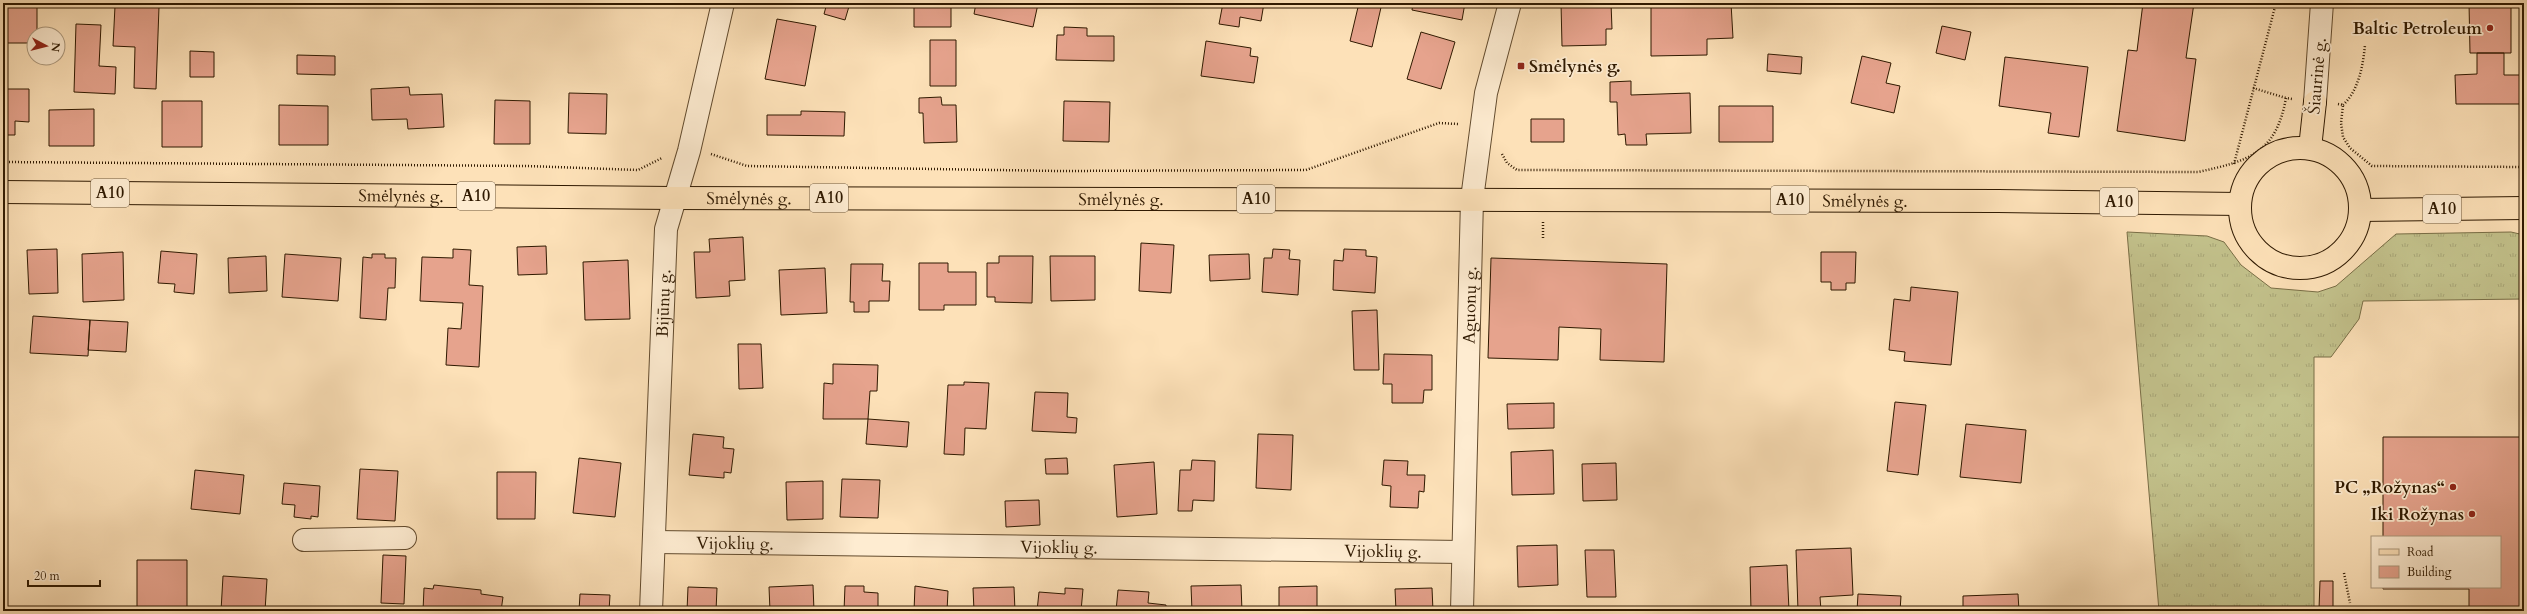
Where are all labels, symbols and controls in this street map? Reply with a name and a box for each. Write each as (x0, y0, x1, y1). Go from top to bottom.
place label: Baltic Petroleum (2353, 17, 2482, 40)
marker: Baltic Petroleum (2485, 23, 2495, 33)
north arrow (26, 26, 66, 66)
street label: Šiaurinė g. (2302, 37, 2332, 115)
text: N (47, 42, 63, 53)
place label: Smėlynės g. (1529, 55, 1621, 78)
marker: Smėlynės g. (1516, 61, 1526, 71)
road number: A10 (91, 179, 129, 207)
road number: A10 (457, 182, 495, 210)
street label: Smėlynės g. (358, 184, 444, 207)
road number: A10 (810, 184, 848, 212)
road number: A10 (1237, 185, 1275, 213)
road number: A10 (1771, 186, 1809, 214)
street label: Smėlynės g. (706, 187, 792, 210)
street label: Smėlynės g. (1078, 187, 1164, 211)
road number: A10 (2100, 188, 2138, 216)
street label: Smėlynės g. (1822, 189, 1908, 212)
road number: A10 (2423, 195, 2461, 223)
street label: Aguonų g. (1457, 266, 1482, 344)
street label: Bijūnų g. (650, 269, 676, 338)
place label: PC „Rožynas“ (2334, 476, 2445, 499)
marker: PC „Rožynas“ (2448, 482, 2458, 492)
place label: Iki Rožynas (2371, 503, 2464, 526)
marker: Iki Rožynas (2467, 509, 2477, 519)
street label: Vijoklių g. (696, 531, 774, 555)
street label: Vijoklių g. (1020, 535, 1098, 559)
legend (2371, 536, 2501, 588)
street label: Vijoklių g. (1344, 539, 1422, 563)
text: Road (2407, 544, 2434, 560)
scale bar (28, 562, 100, 588)
text: Building (2407, 564, 2452, 580)
text: 20 m (34, 568, 61, 584)

